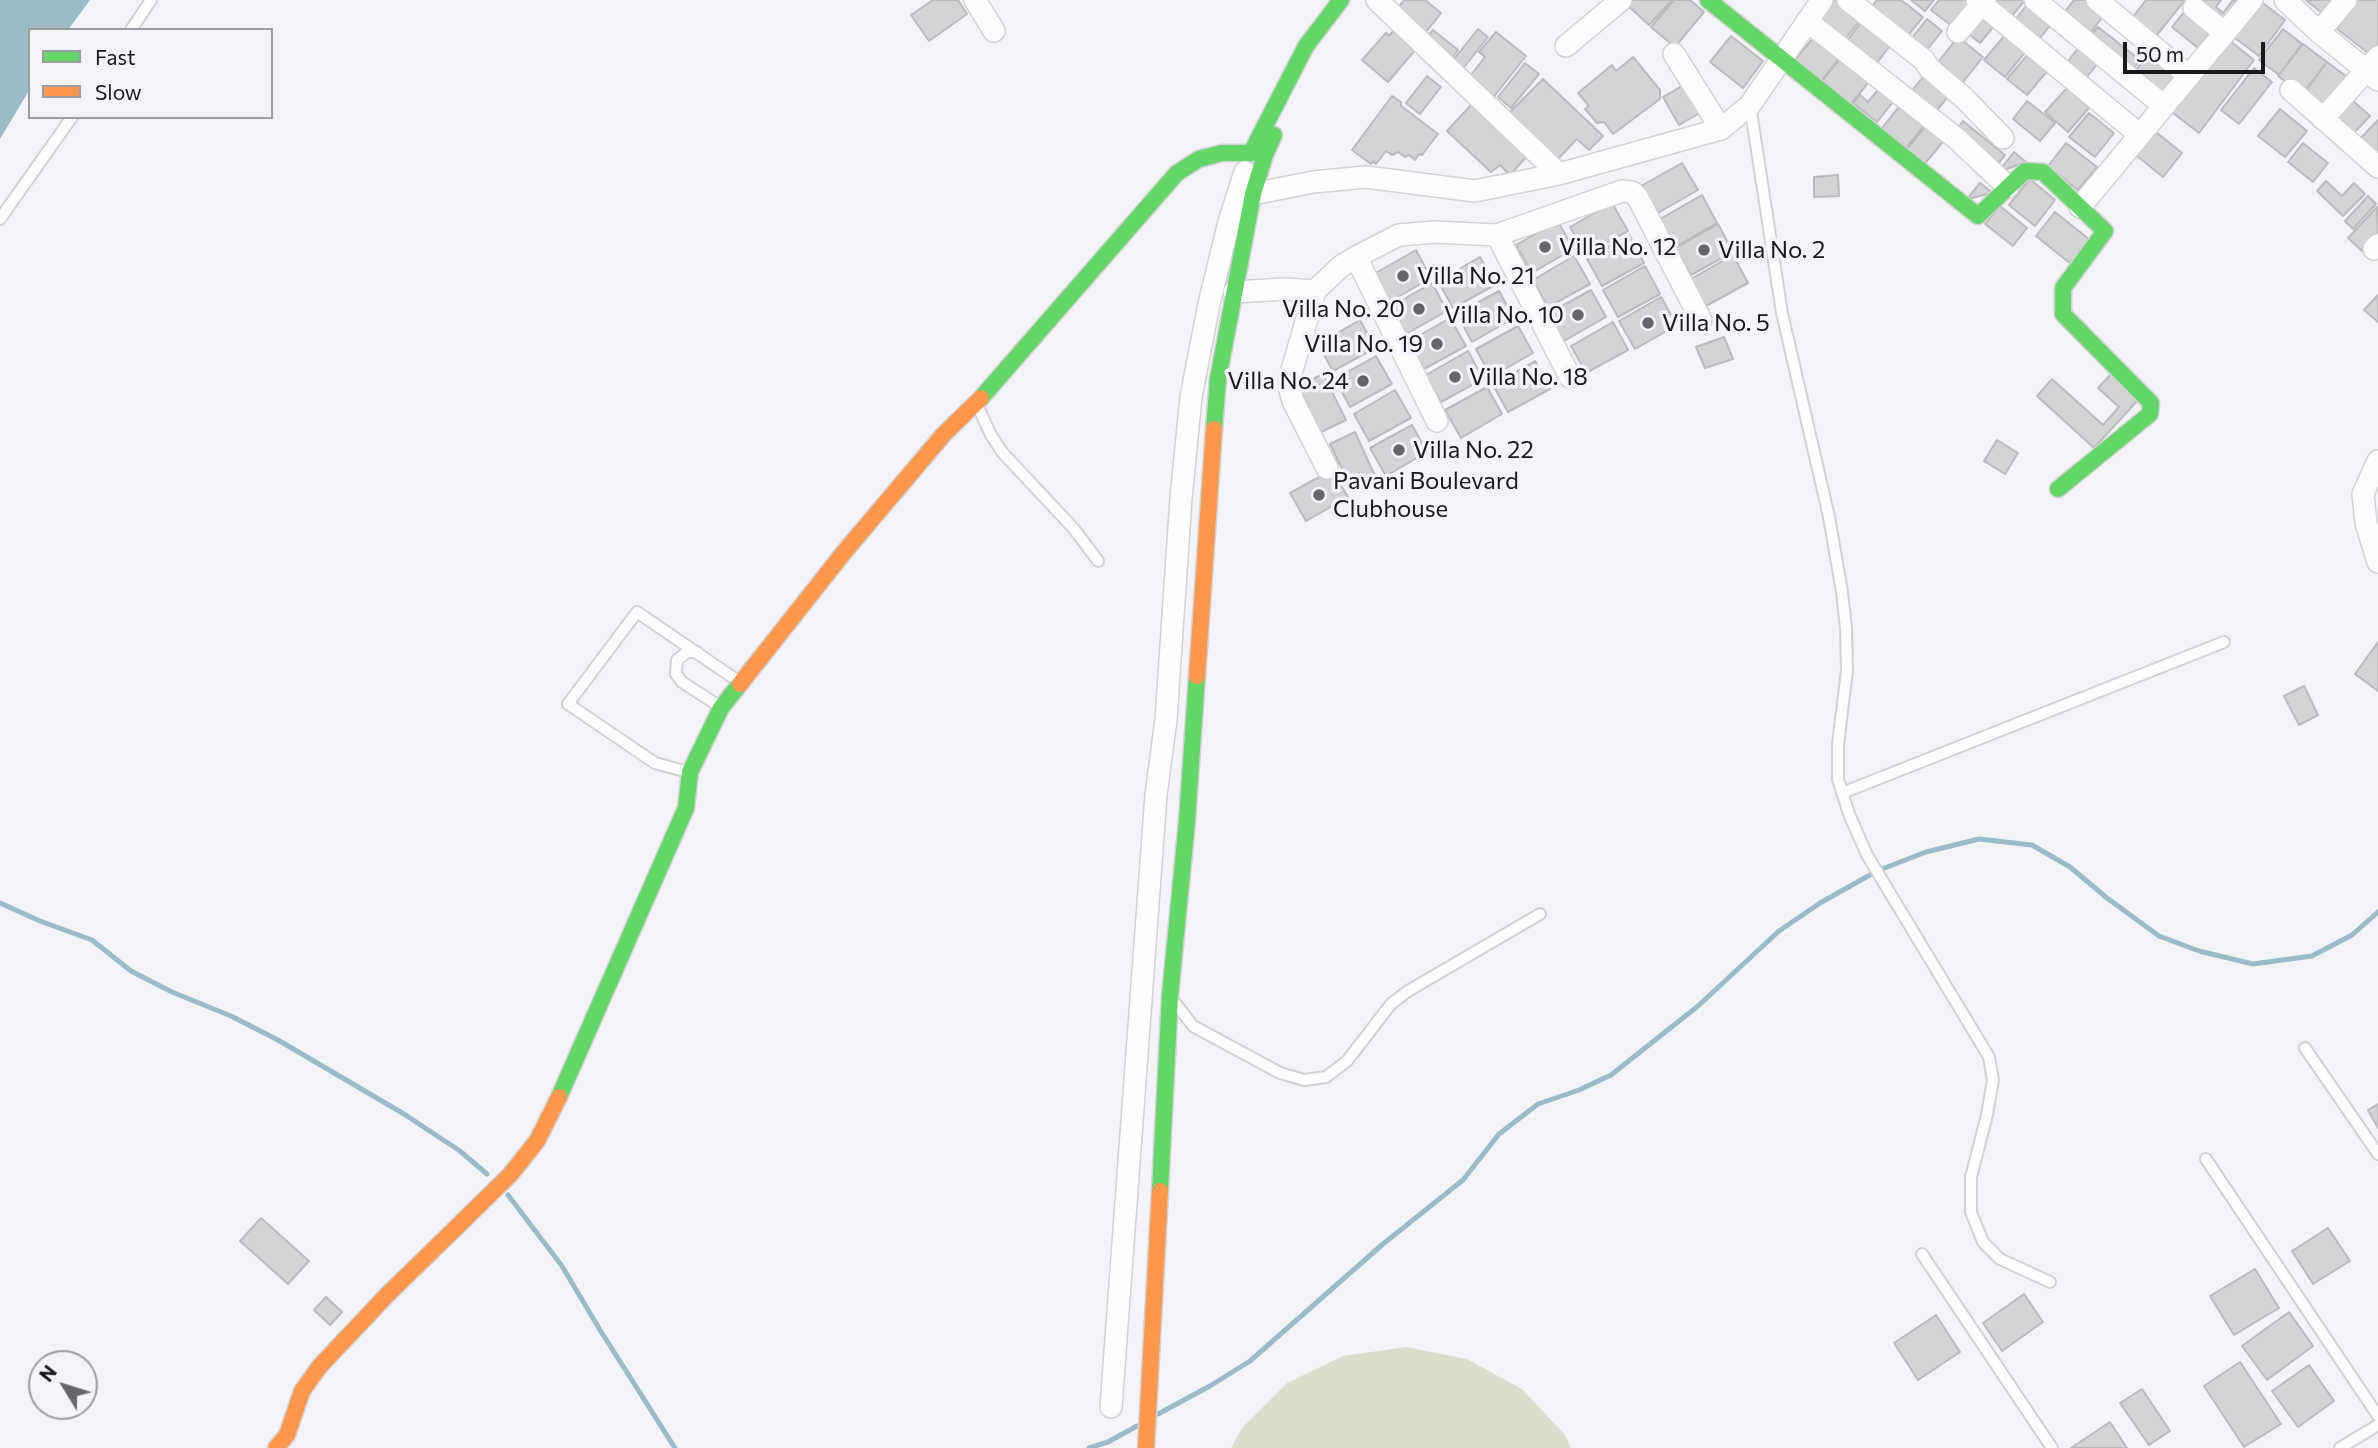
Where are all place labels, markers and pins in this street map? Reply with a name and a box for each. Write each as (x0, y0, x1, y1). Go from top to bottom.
place label: Villa No. 12 (1559, 233, 1677, 261)
place label: Villa No. 2 (1718, 236, 1825, 264)
marker: Villa No. 12 (1537, 239, 1553, 255)
marker: Villa No. 2 (1696, 242, 1712, 258)
place label: Villa No. 21 (1417, 262, 1535, 290)
marker: Villa No. 21 (1395, 268, 1411, 284)
place label: Villa No. 20 (1282, 295, 1405, 323)
marker: Villa No. 20 (1411, 301, 1427, 317)
place label: Villa No. 10 (1444, 301, 1564, 329)
marker: Villa No. 10 (1570, 307, 1586, 323)
place label: Villa No. 5 (1662, 309, 1770, 337)
marker: Villa No. 5 (1640, 315, 1656, 331)
place label: Villa No. 19 (1304, 330, 1423, 358)
marker: Villa No. 19 (1429, 336, 1445, 352)
place label: Villa No. 18 (1469, 363, 1588, 391)
place label: Villa No. 24 (1228, 367, 1349, 395)
marker: Villa No. 18 (1447, 369, 1463, 385)
marker: Villa No. 24 (1355, 373, 1371, 389)
place label: Villa No. 22 (1413, 436, 1534, 464)
marker: Villa No. 22 (1391, 442, 1407, 458)
place label: Pavani Boulevard Clubhouse (1333, 467, 1519, 523)
marker: Pavani Boulevard Clubhouse (1311, 487, 1327, 503)

